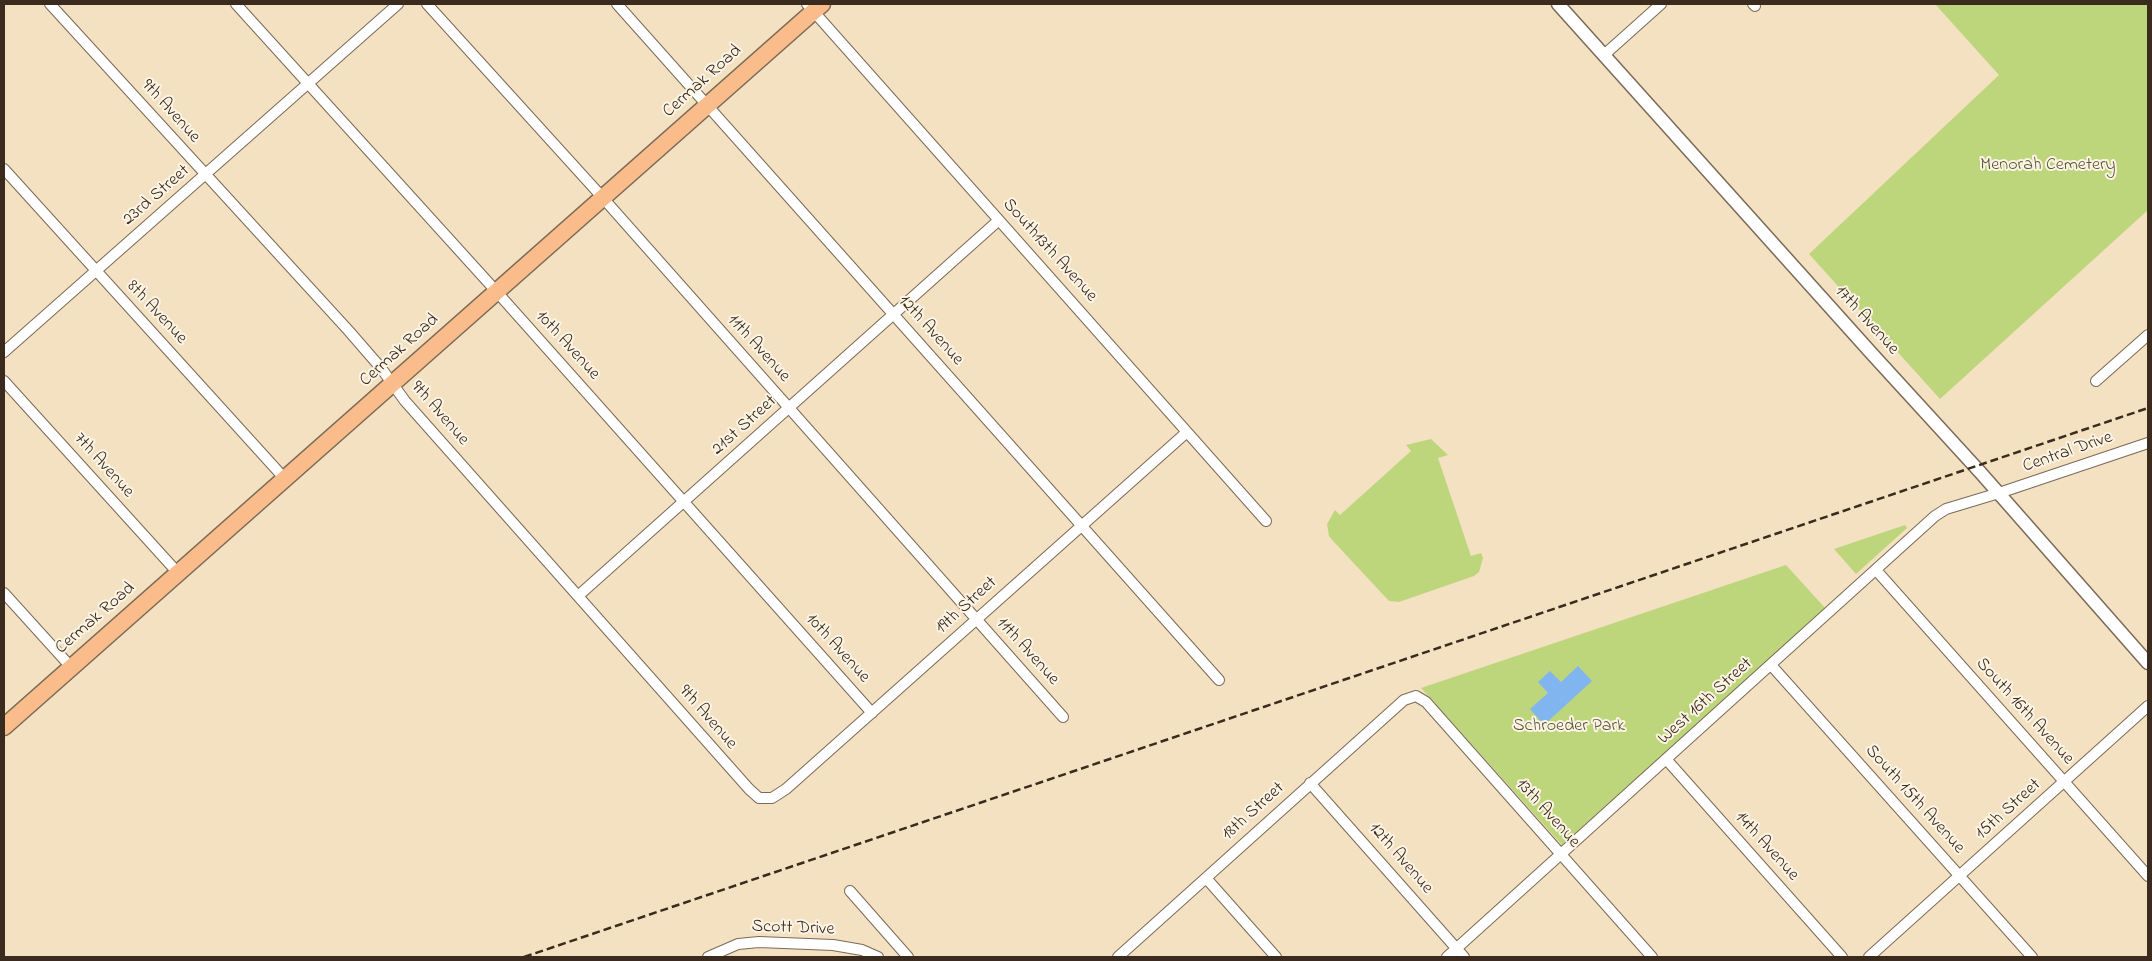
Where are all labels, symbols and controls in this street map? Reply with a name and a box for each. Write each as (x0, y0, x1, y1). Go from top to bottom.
street label: Cermak Road (659, 41, 747, 123)
street label: 9th Avenue (136, 76, 204, 148)
park label: Menorah Cemetery (1980, 155, 2116, 177)
street label: 23rd Street (119, 161, 195, 231)
street label: South13th Avenue (997, 195, 1101, 307)
street label: 8th Avenue (121, 277, 191, 349)
street label: 17th Avenue (1829, 282, 1903, 360)
street label: 12th Avenue (893, 291, 967, 371)
street label: 10th Avenue (530, 307, 604, 385)
street label: Cermak Road (356, 310, 444, 392)
street label: 11th Avenue (722, 310, 794, 388)
street label: 9th Avenue (405, 377, 473, 451)
street label: 21st Street (708, 391, 782, 461)
street label: Central Drive (2020, 428, 2116, 478)
street label: 7th Avenue (68, 429, 138, 503)
street label: 19th Street (932, 573, 1002, 639)
street label: Cermak Road (52, 578, 140, 660)
street label: 10th Avenue (800, 610, 874, 688)
street label: 11th Avenue (991, 613, 1063, 691)
street label: West 16th Street (1654, 654, 1758, 750)
street label: South 16th Avenue (1970, 654, 2078, 770)
street label: 9th Avenue (673, 681, 741, 755)
park label: Schroeder Park (1513, 716, 1625, 738)
street label: South 15th Avenue (1859, 741, 1969, 859)
street label: 13th Avenue (1510, 775, 1584, 853)
street label: 15th Street (1972, 775, 2046, 845)
street label: 18th Street (1218, 778, 1290, 846)
street label: 14th Avenue (1729, 808, 1803, 886)
street label: 12th Avenue (1363, 819, 1437, 899)
street label: Scott Drive (751, 917, 835, 941)

